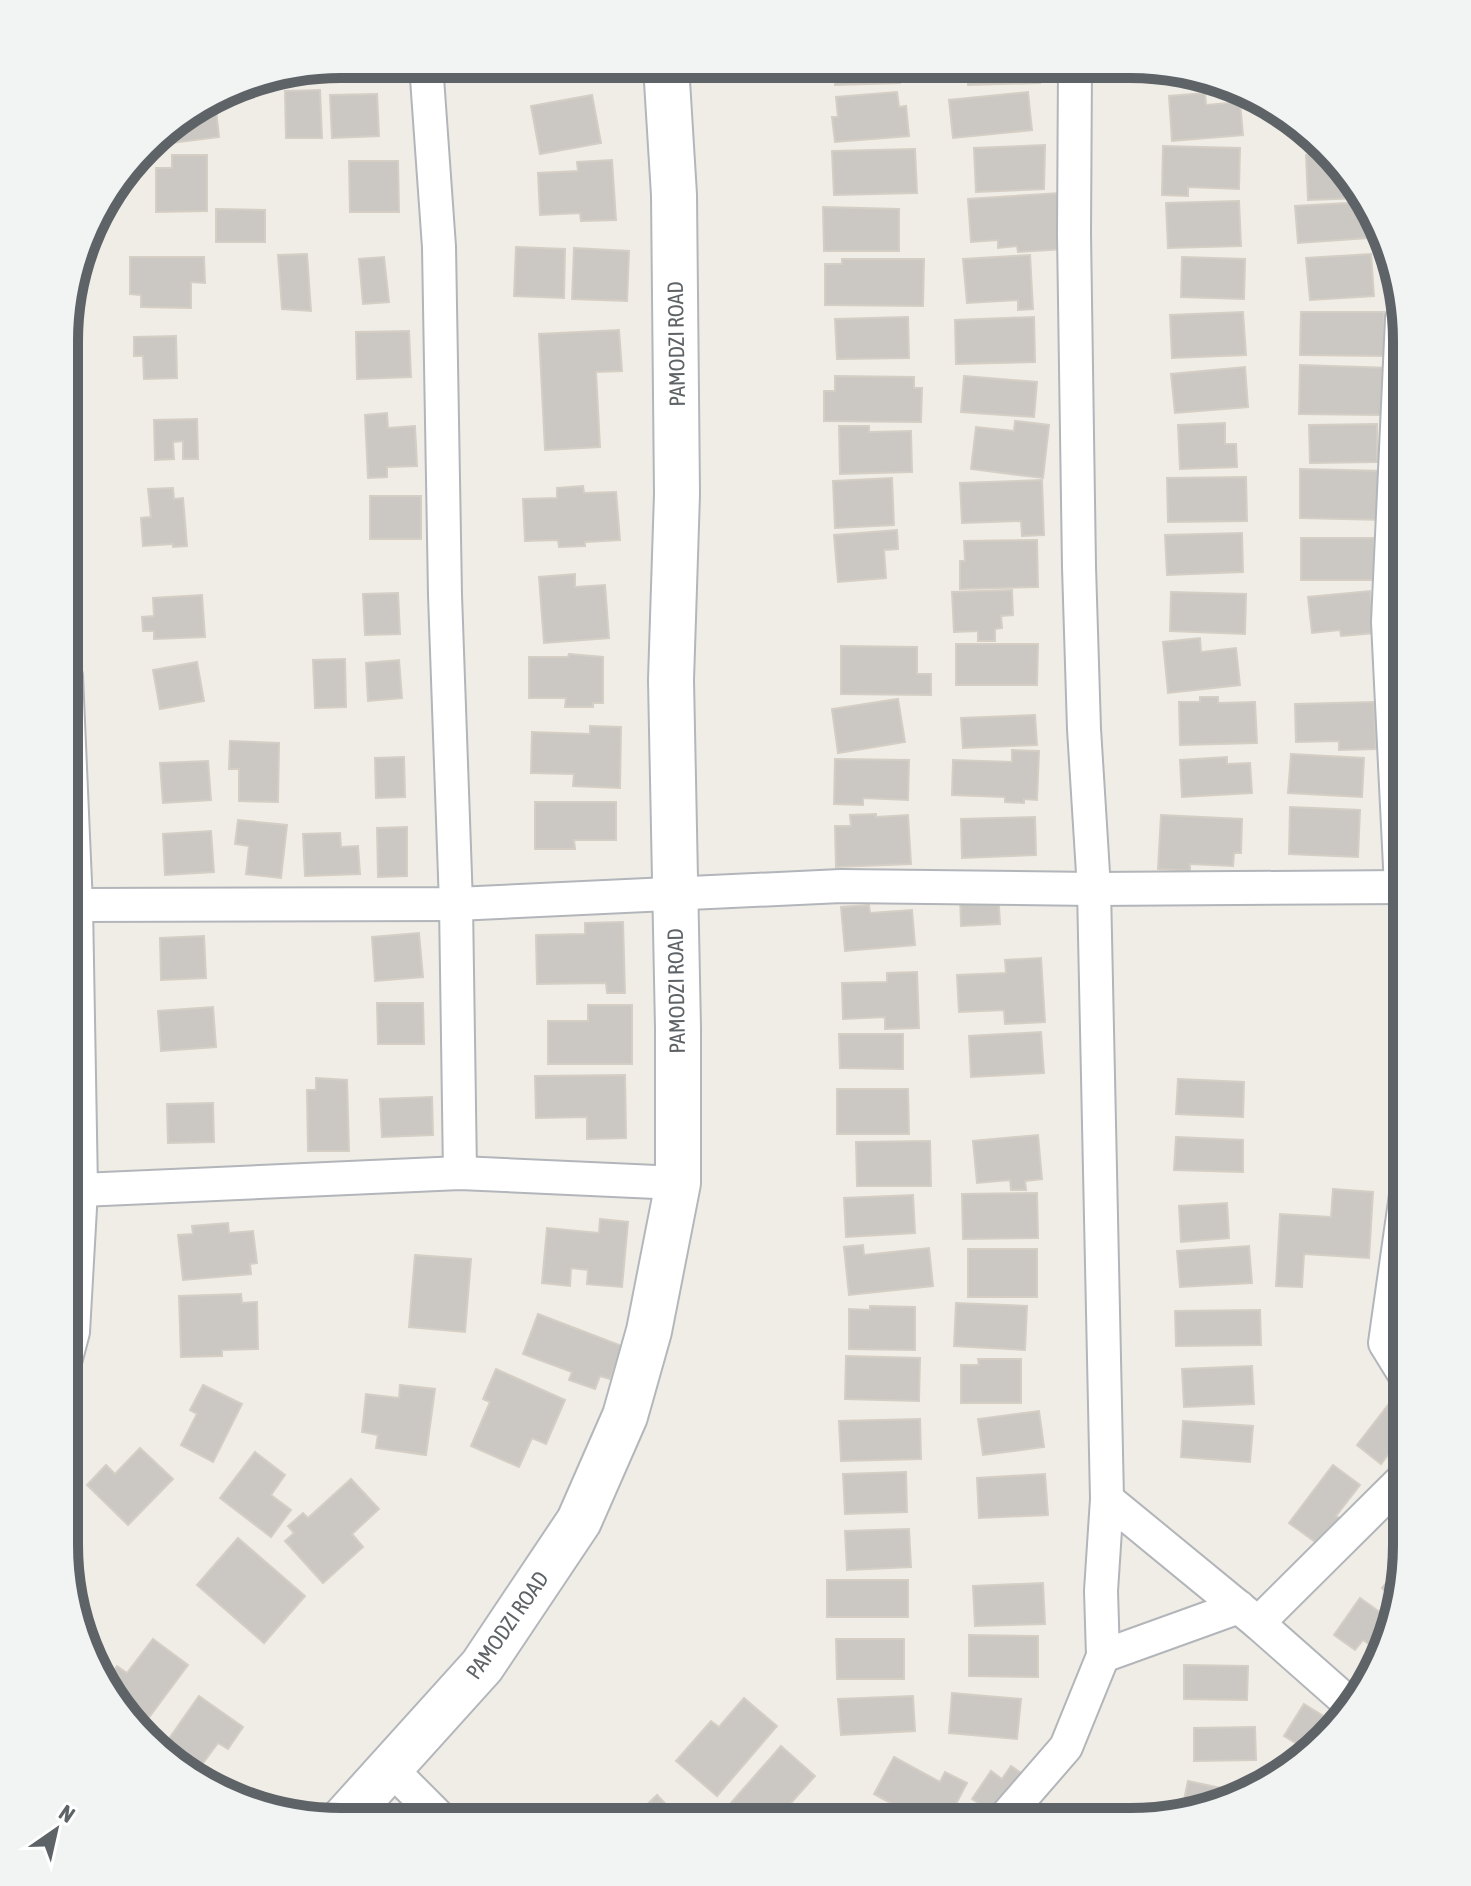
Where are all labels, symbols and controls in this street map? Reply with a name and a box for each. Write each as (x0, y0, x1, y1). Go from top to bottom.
street label: PAMODZI ROAD (662, 281, 690, 407)
street label: PAMODZI ROAD (662, 928, 690, 1054)
street label: PAMODZI ROAD (460, 1566, 554, 1684)
north arrow (16, 1790, 96, 1870)
text: N (55, 1799, 80, 1828)

